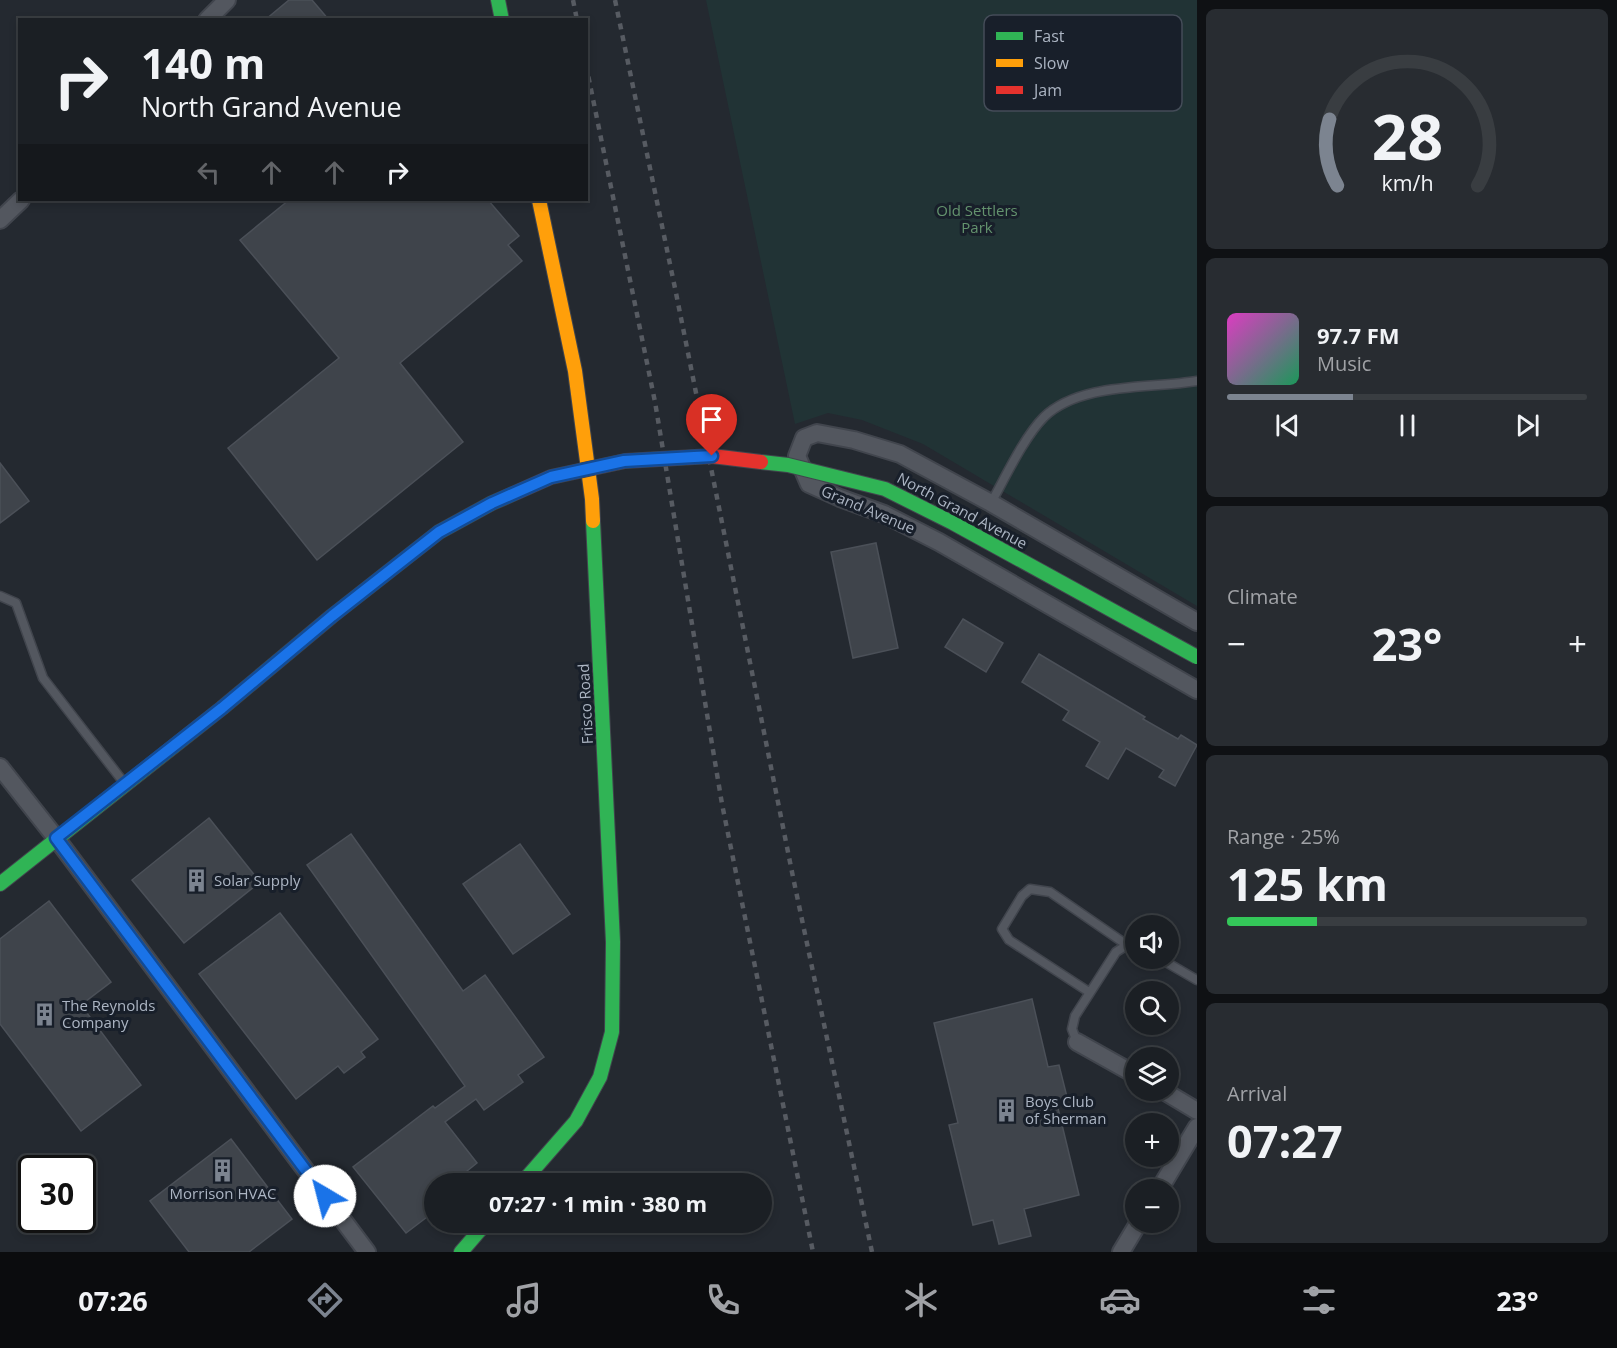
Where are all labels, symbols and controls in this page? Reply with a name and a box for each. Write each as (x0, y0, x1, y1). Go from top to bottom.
legend (984, 15, 1182, 111)
text: Fast (1034, 25, 1065, 47)
text: 140 m (141, 34, 265, 91)
icon: right (42, 42, 120, 120)
text: Slow (1034, 52, 1069, 74)
text: Jam (1032, 79, 1062, 101)
text: North Grand Avenue (141, 88, 402, 125)
text: 28 (1371, 93, 1443, 178)
icon: left (192, 156, 225, 189)
icon: ahead (255, 156, 288, 189)
icon: ahead (318, 156, 351, 189)
icon: right (381, 156, 414, 189)
text: km/h (1381, 168, 1433, 197)
park label: Old Settlers Park (936, 200, 1018, 237)
text: 97.7 FM (1317, 320, 1400, 350)
text: Music (1317, 350, 1371, 377)
pin (686, 394, 737, 456)
icon: arrive (695, 403, 728, 436)
icon: previous (1271, 409, 1304, 442)
icon: pause (1391, 409, 1424, 442)
icon: next (1511, 409, 1544, 442)
street label: North Grand Avenue (894, 467, 1031, 553)
street label: Grand Avenue (819, 480, 918, 538)
text: Climate (1227, 583, 1298, 610)
text: 23° (1372, 613, 1442, 674)
text: − (1227, 621, 1246, 666)
text: + (1568, 621, 1587, 666)
street label: Frisco Road (573, 663, 597, 745)
text: Range · 25% (1227, 823, 1340, 850)
text: 125 km (1227, 853, 1388, 914)
building icon: Solar Supply (183, 868, 209, 894)
place label: Solar Supply (214, 870, 301, 890)
map controls (1125, 915, 1179, 1233)
button: sound (1125, 915, 1179, 969)
button: search (1125, 981, 1179, 1035)
place label: The Reynolds Company (62, 995, 155, 1032)
building icon: The Reynolds Company (31, 1002, 57, 1028)
button: layers (1125, 1047, 1179, 1101)
text: Arrival (1227, 1080, 1287, 1107)
place label: Boys Club of Sherman (1025, 1091, 1106, 1128)
building icon: Boys Club of Sherman (994, 1098, 1020, 1124)
text: 07:27 (1227, 1110, 1343, 1171)
button: + (1125, 1113, 1179, 1167)
speed limit sign: 30 (18, 1155, 96, 1233)
building icon: Morrison HVAC (210, 1157, 236, 1183)
position arrow (293, 1164, 357, 1228)
button: − (1125, 1179, 1179, 1233)
place label: Morrison HVAC (170, 1183, 276, 1203)
text: 07:27 · 1 min · 380 m (489, 1188, 707, 1218)
icon: directions (304, 1279, 346, 1321)
icon: music (503, 1279, 545, 1321)
icon: phone (702, 1279, 744, 1321)
icon: climate (900, 1279, 942, 1321)
icon: car (1099, 1279, 1141, 1321)
icon: filters (1298, 1279, 1340, 1321)
text: 07:26 (78, 1282, 148, 1319)
text: 23° (1496, 1282, 1539, 1319)

